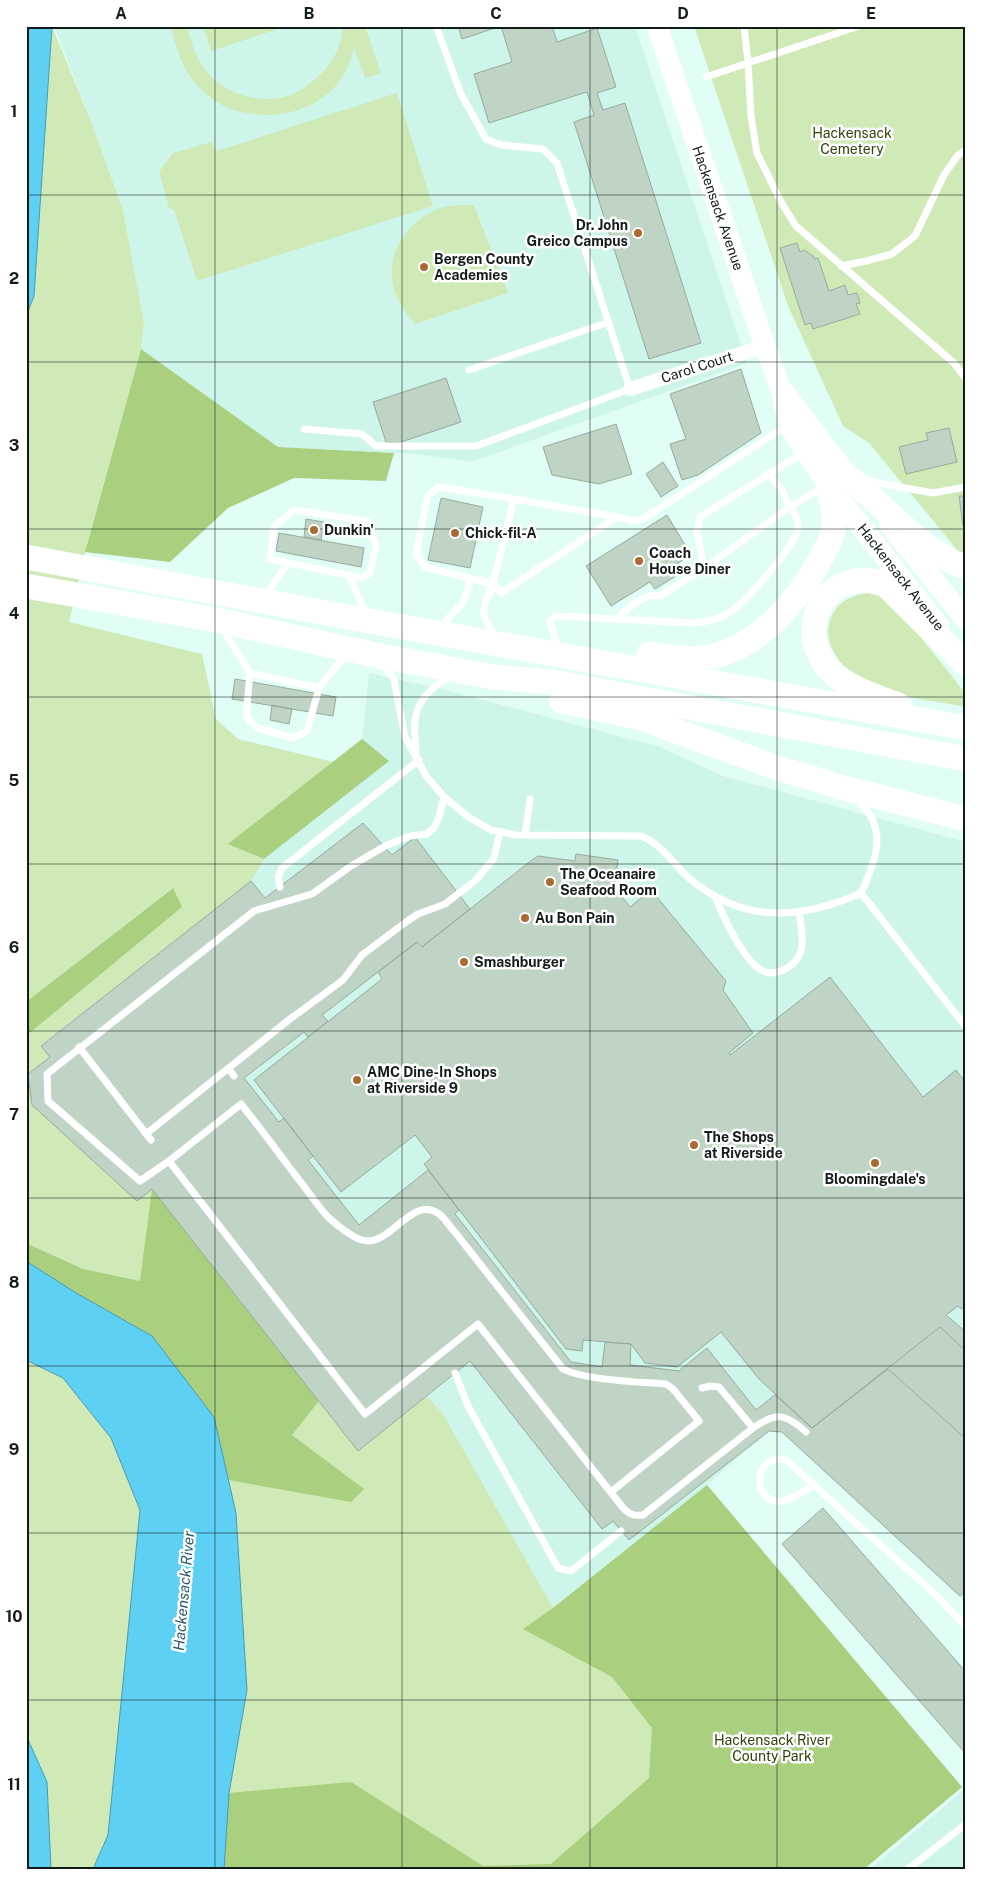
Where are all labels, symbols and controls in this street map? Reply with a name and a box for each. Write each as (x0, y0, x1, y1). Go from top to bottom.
text: A (115, 4, 127, 23)
text: B (304, 4, 315, 23)
text: C (490, 4, 502, 23)
text: D (677, 4, 689, 23)
text: E (866, 4, 876, 23)
text: 1 (11, 102, 17, 121)
park label: Hackensack Cemetery (812, 125, 892, 157)
street label: Hackensack Avenue (689, 143, 747, 273)
place label: Dr. John Greico Campus (527, 217, 628, 249)
marker: Dr. John Greico Campus (632, 227, 644, 239)
place label: Bergen County Academies (434, 251, 534, 283)
marker: Bergen County Academies (418, 261, 430, 273)
text: 2 (9, 269, 19, 288)
street label: Carol Court (659, 348, 735, 386)
text: 3 (9, 436, 19, 455)
street label: Hackensack Avenue (854, 520, 948, 634)
place label: Dunkin' (324, 522, 374, 538)
marker: Dunkin' (308, 524, 320, 536)
place label: Chick-fil-A (465, 525, 537, 541)
marker: Chick-fil-A (449, 527, 461, 539)
place label: Coach House Diner (649, 545, 731, 577)
marker: Coach House Diner (633, 555, 645, 567)
text: 4 (9, 604, 20, 623)
text: 5 (9, 771, 20, 790)
place label: The Oceanaire Seafood Room (560, 866, 657, 898)
marker: The Oceanaire Seafood Room (544, 876, 556, 888)
place label: Au Bon Pain (535, 910, 615, 926)
marker: Au Bon Pain (519, 912, 531, 924)
text: 6 (9, 938, 19, 957)
place label: Smashburger (474, 954, 565, 970)
marker: Smashburger (458, 956, 470, 968)
place label: AMC Dine-In Shops at Riverside 9 (367, 1064, 497, 1096)
marker: AMC Dine-In Shops at Riverside 9 (351, 1074, 363, 1086)
text: 7 (9, 1105, 19, 1124)
place label: The Shops at Riverside (704, 1129, 783, 1161)
marker: The Shops at Riverside (688, 1139, 700, 1151)
marker: Bloomingdale's (869, 1157, 881, 1169)
place label: Bloomingdale's (824, 1171, 926, 1187)
text: 8 (9, 1273, 20, 1292)
text: 9 (9, 1440, 19, 1459)
water label: Hackensack River (170, 1530, 197, 1652)
text: 10 (5, 1607, 23, 1626)
park label: Hackensack River County Park (714, 1732, 830, 1764)
text: 11 (7, 1775, 21, 1794)

